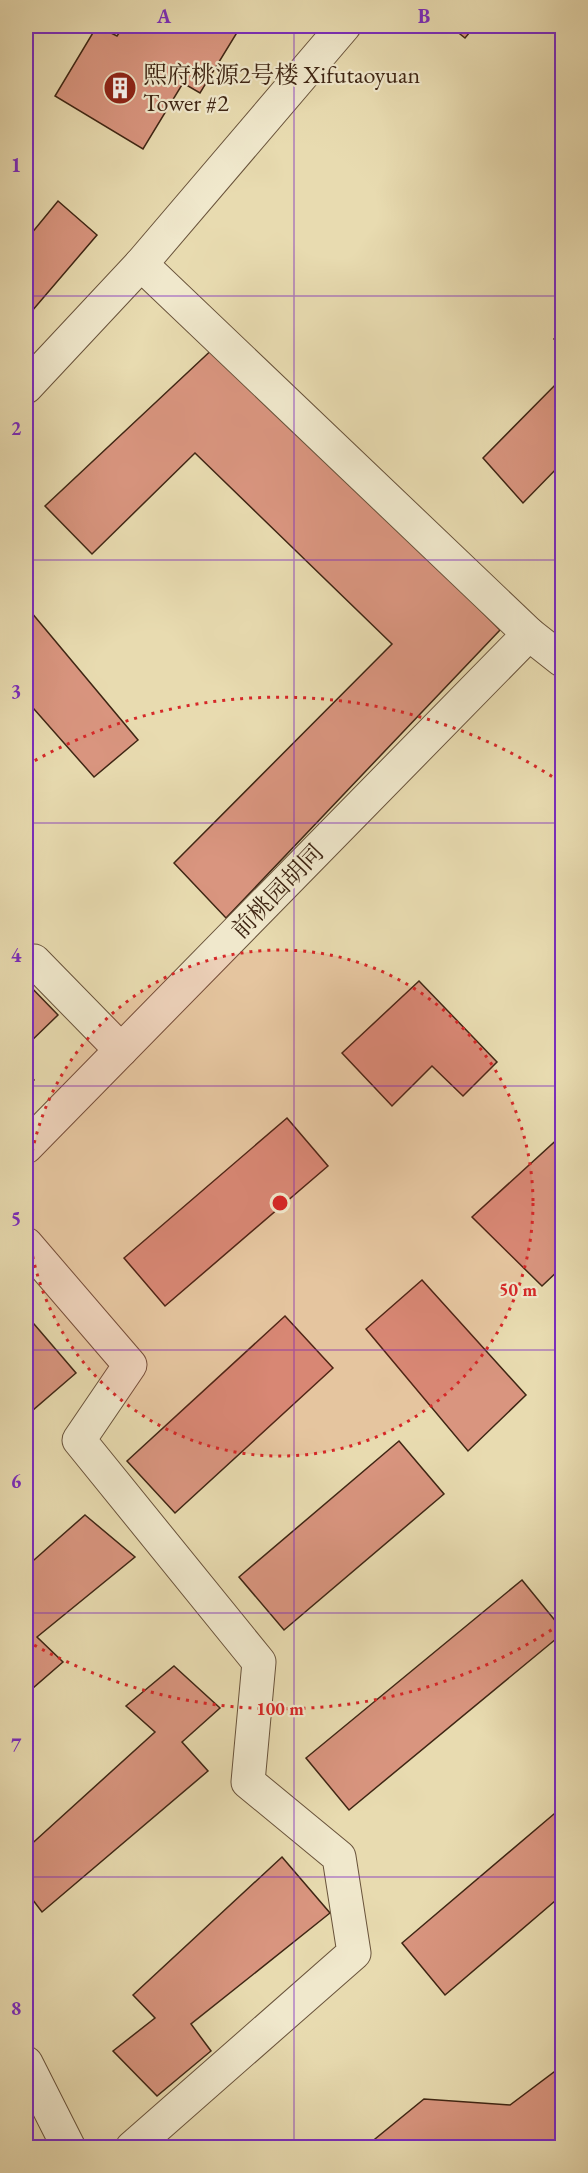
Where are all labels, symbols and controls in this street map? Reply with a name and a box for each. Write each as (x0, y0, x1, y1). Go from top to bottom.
text: A (156, 3, 172, 29)
text: B (418, 3, 430, 29)
place label: 熙府桃源2号楼 Xifutaoyuan Tower #2 (143, 59, 421, 118)
building icon: 熙府桃源2号楼 Xifutaoyuan Tower #2 (102, 70, 138, 106)
text: 1 (11, 152, 21, 178)
text: 2 (11, 415, 22, 441)
text: 3 (11, 678, 21, 704)
street label: 前桃园胡同 (224, 837, 330, 945)
text: 4 (11, 942, 22, 968)
centre of rings (270, 1193, 290, 1213)
text: 5 (11, 1205, 21, 1231)
text: 50 m (499, 1278, 537, 1301)
text: 6 (11, 1468, 22, 1494)
text: 100 m (256, 1697, 304, 1720)
text: 7 (11, 1732, 22, 1758)
text: 8 (11, 1995, 21, 2021)

